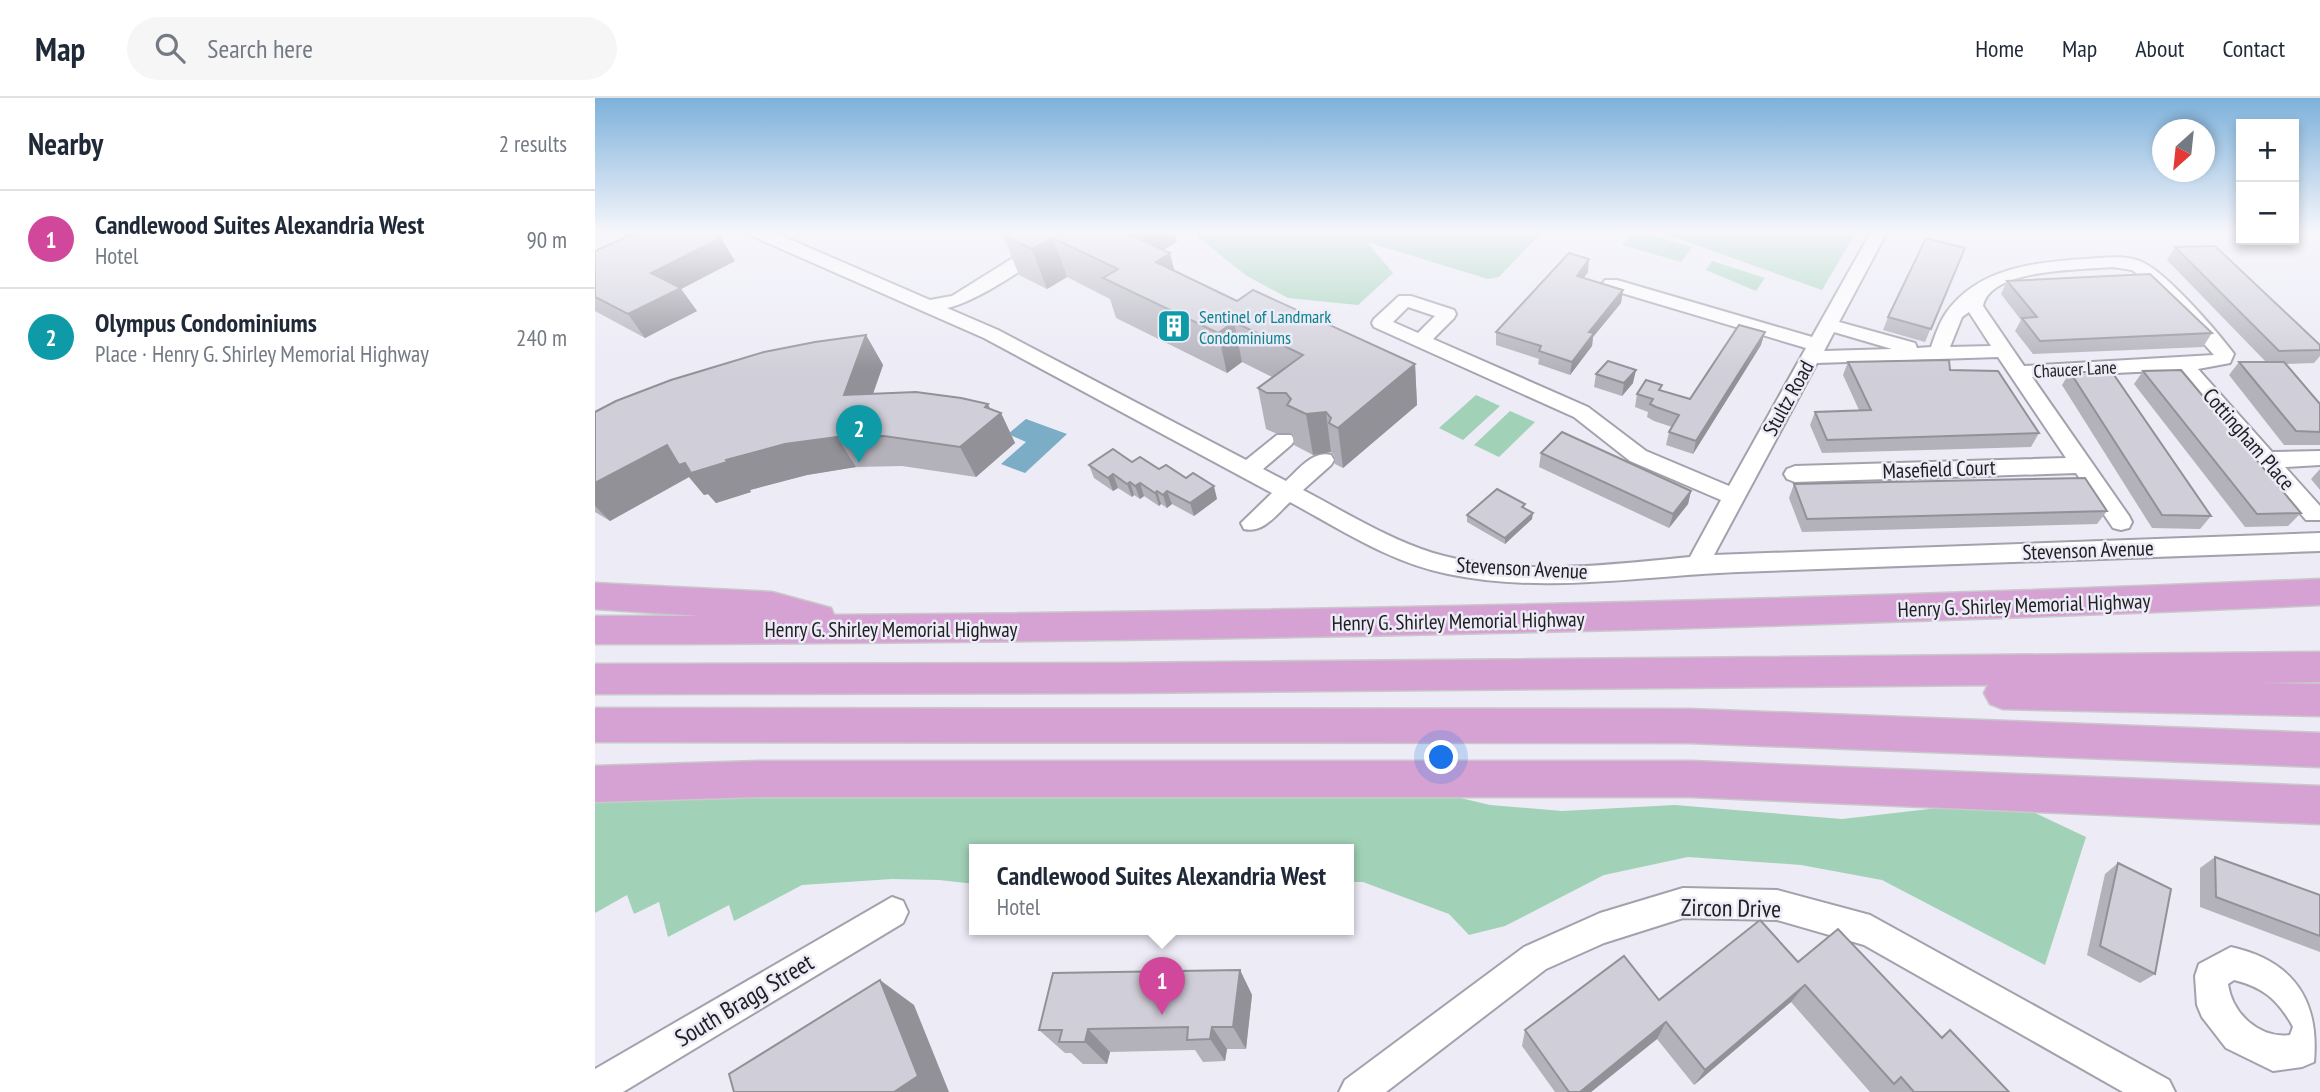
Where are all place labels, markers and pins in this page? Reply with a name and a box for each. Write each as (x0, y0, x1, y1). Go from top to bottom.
place label: Sentinel of Landmark Condominiums (1199, 305, 1331, 349)
building icon: Sentinel of Landmark Condominiums (1155, 307, 1193, 345)
pin: 2 (836, 405, 882, 463)
pin: 1 (1139, 957, 1185, 1015)

